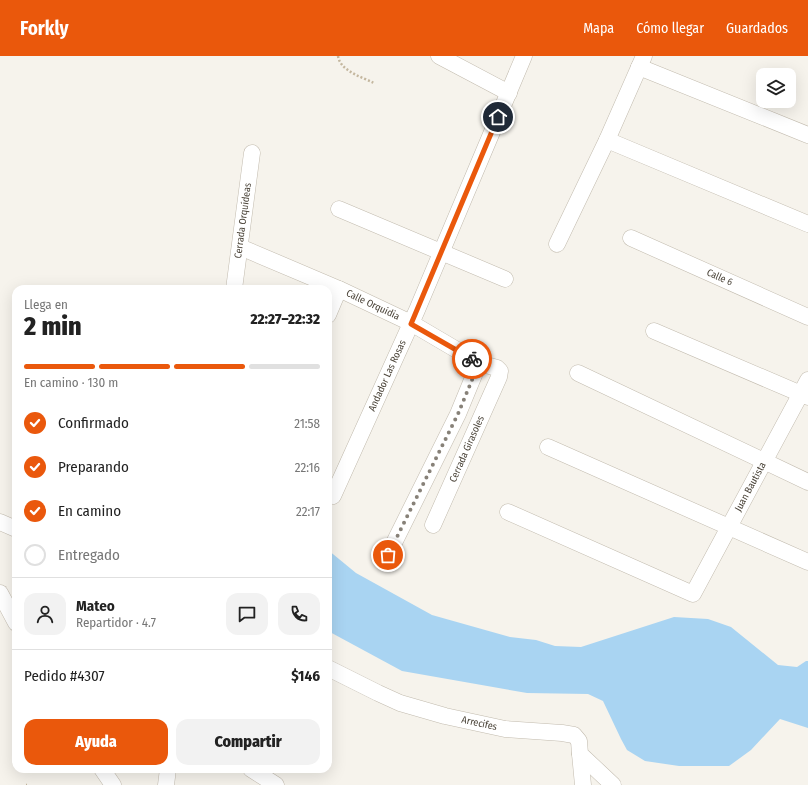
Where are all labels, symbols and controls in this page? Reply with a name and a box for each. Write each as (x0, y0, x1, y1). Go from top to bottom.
text: Forkly (20, 17, 69, 40)
text: Mapa (583, 20, 614, 37)
text: Cómo llegar (636, 20, 704, 37)
text: Guardados (726, 20, 788, 37)
map controls (756, 68, 796, 108)
button: layers (756, 68, 796, 108)
pin (481, 100, 515, 134)
icon: home (487, 106, 509, 128)
street label: Cerrada Orquídeas (232, 182, 254, 259)
street label: Calle 6 (705, 266, 735, 289)
street label: Calle Orquidia (344, 287, 402, 323)
text: Llega en (24, 297, 68, 312)
text: 22:27–22:32 (251, 310, 320, 328)
text: 2 min (24, 311, 82, 342)
street label: Andador Las Rosas (366, 338, 409, 413)
courier (452, 339, 492, 379)
icon: bike (461, 348, 483, 370)
text: En camino · 130 m (24, 375, 118, 390)
icon: check (24, 412, 46, 434)
text: Confirmado (58, 414, 129, 432)
street label: Cerrada Girasoles (447, 414, 487, 484)
text: 21:58 (294, 416, 320, 431)
icon: check (24, 456, 46, 478)
text: Preparando (58, 458, 129, 476)
text: 22:16 (295, 460, 320, 475)
street label: Juan Bautista (732, 460, 769, 514)
icon: check (24, 500, 46, 522)
text: En camino (58, 502, 121, 520)
text: 22:17 (296, 504, 320, 519)
pin (371, 538, 405, 572)
icon: bag (377, 544, 399, 566)
text: Entregado (58, 546, 120, 564)
button: person (24, 593, 66, 635)
button: chat (226, 593, 268, 635)
button: phone (278, 593, 320, 635)
text: Mateo (76, 597, 115, 615)
text: Repartidor · 4.7 (76, 615, 156, 630)
text: Pedido #4307 (24, 667, 105, 685)
text: $146 (291, 667, 320, 685)
street label: Arrecifes (460, 714, 498, 733)
button: Ayuda (24, 719, 168, 765)
button: Compartir (176, 719, 320, 765)

